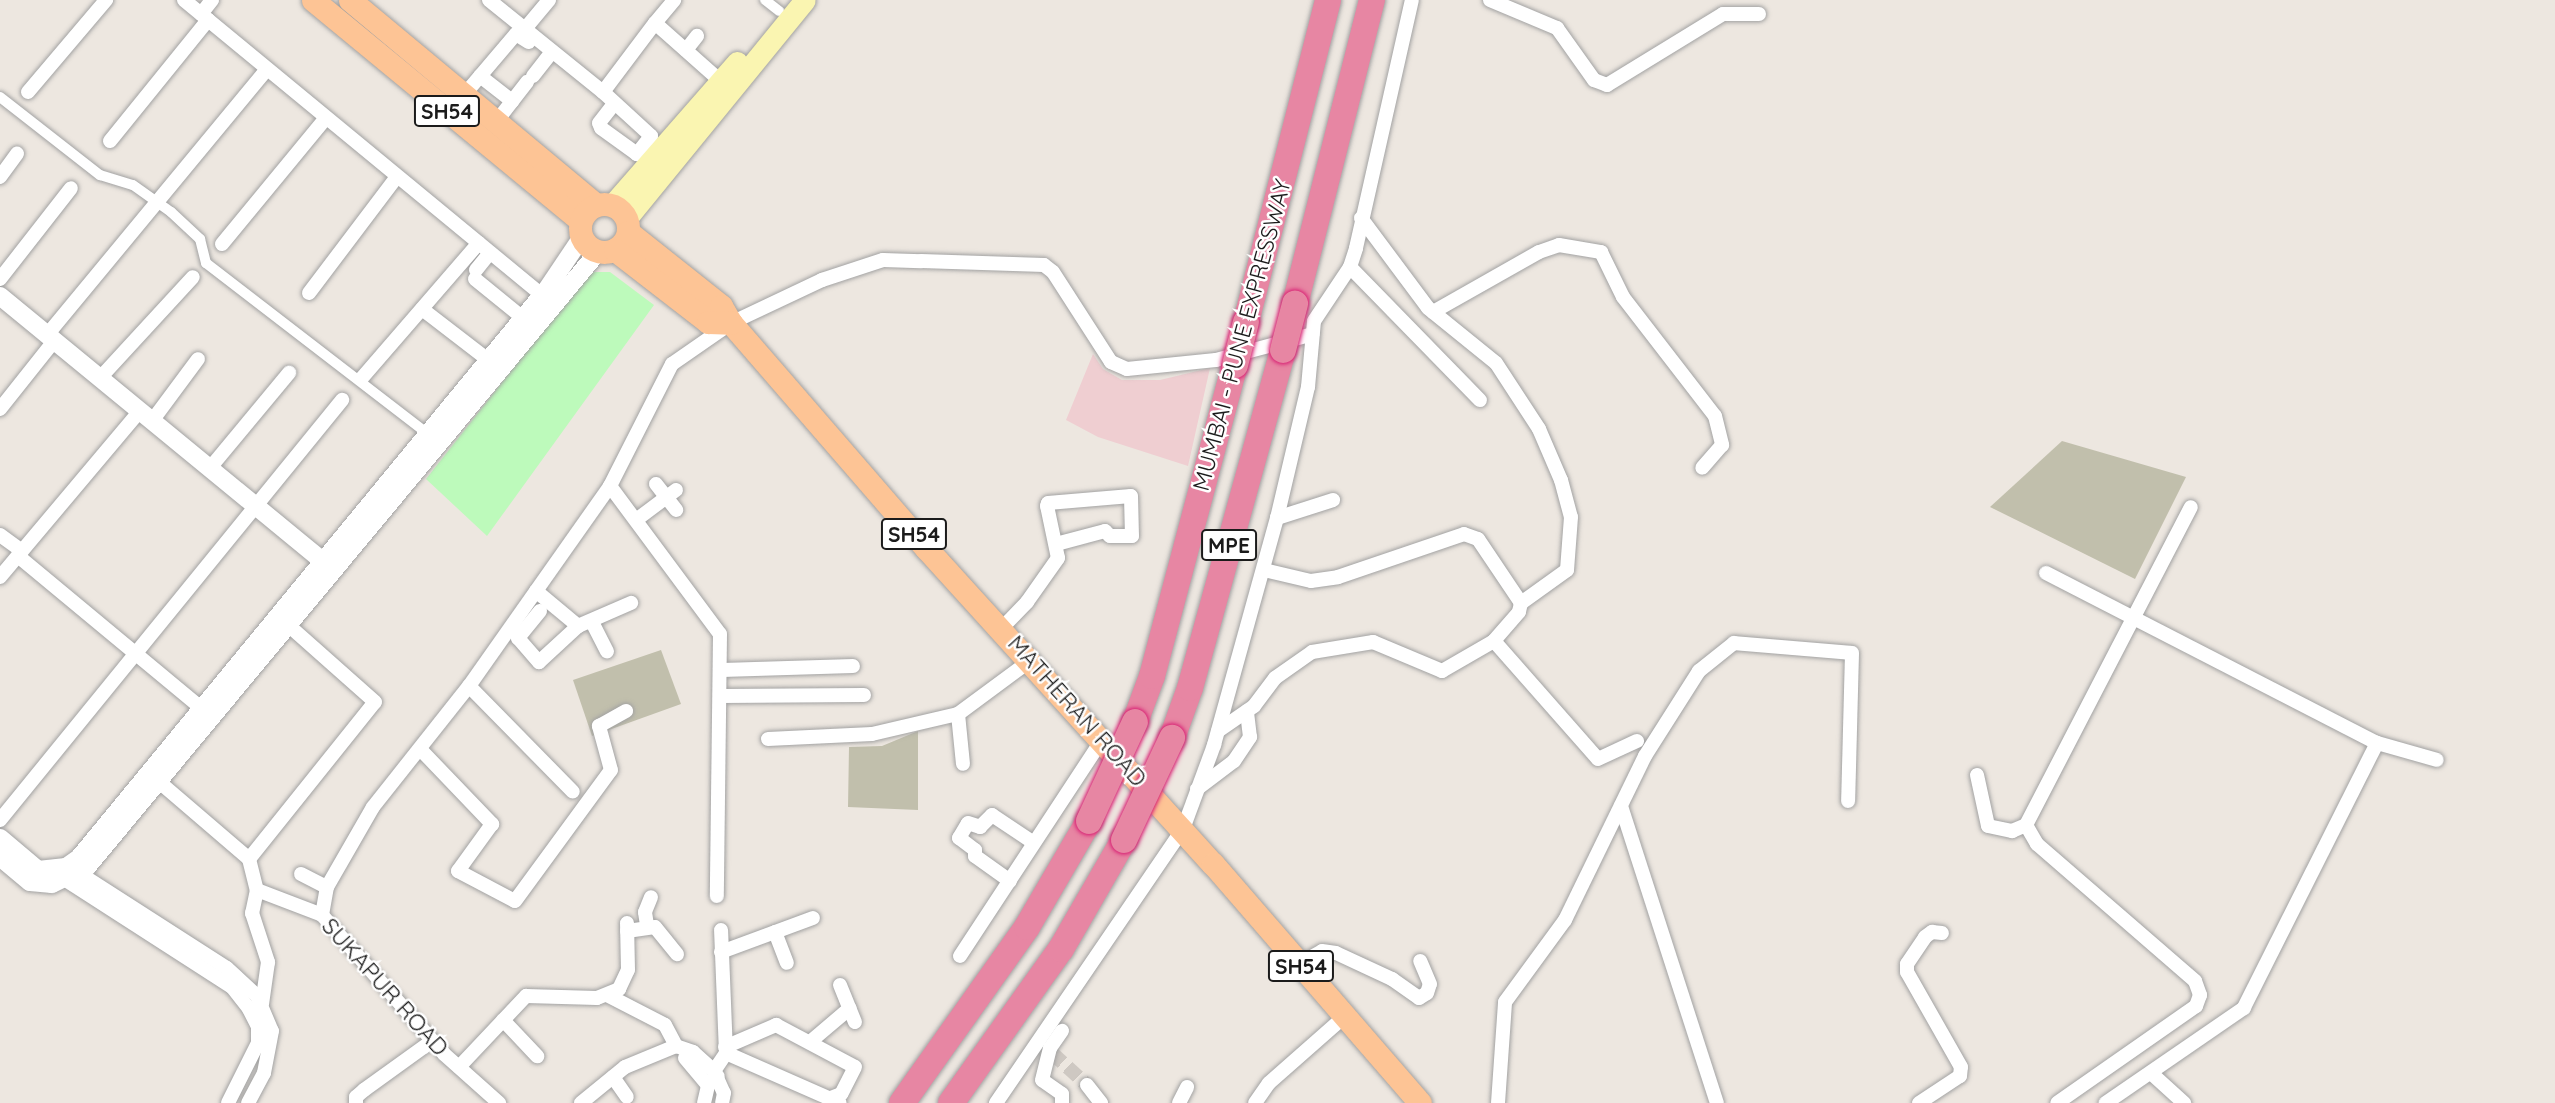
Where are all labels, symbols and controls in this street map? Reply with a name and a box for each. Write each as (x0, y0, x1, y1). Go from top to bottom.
road number: SH54 (414, 94, 480, 128)
street label: MUMBAI - PUNE EXPRESSWAY (1187, 176, 1297, 494)
road number: SH54 (881, 516, 947, 552)
road number: MPE (1201, 528, 1257, 562)
street label: MATHERAN ROAD (1002, 630, 1152, 792)
street label: SUKAPUR ROAD (316, 913, 454, 1061)
road number: SH54 (1268, 948, 1334, 984)

